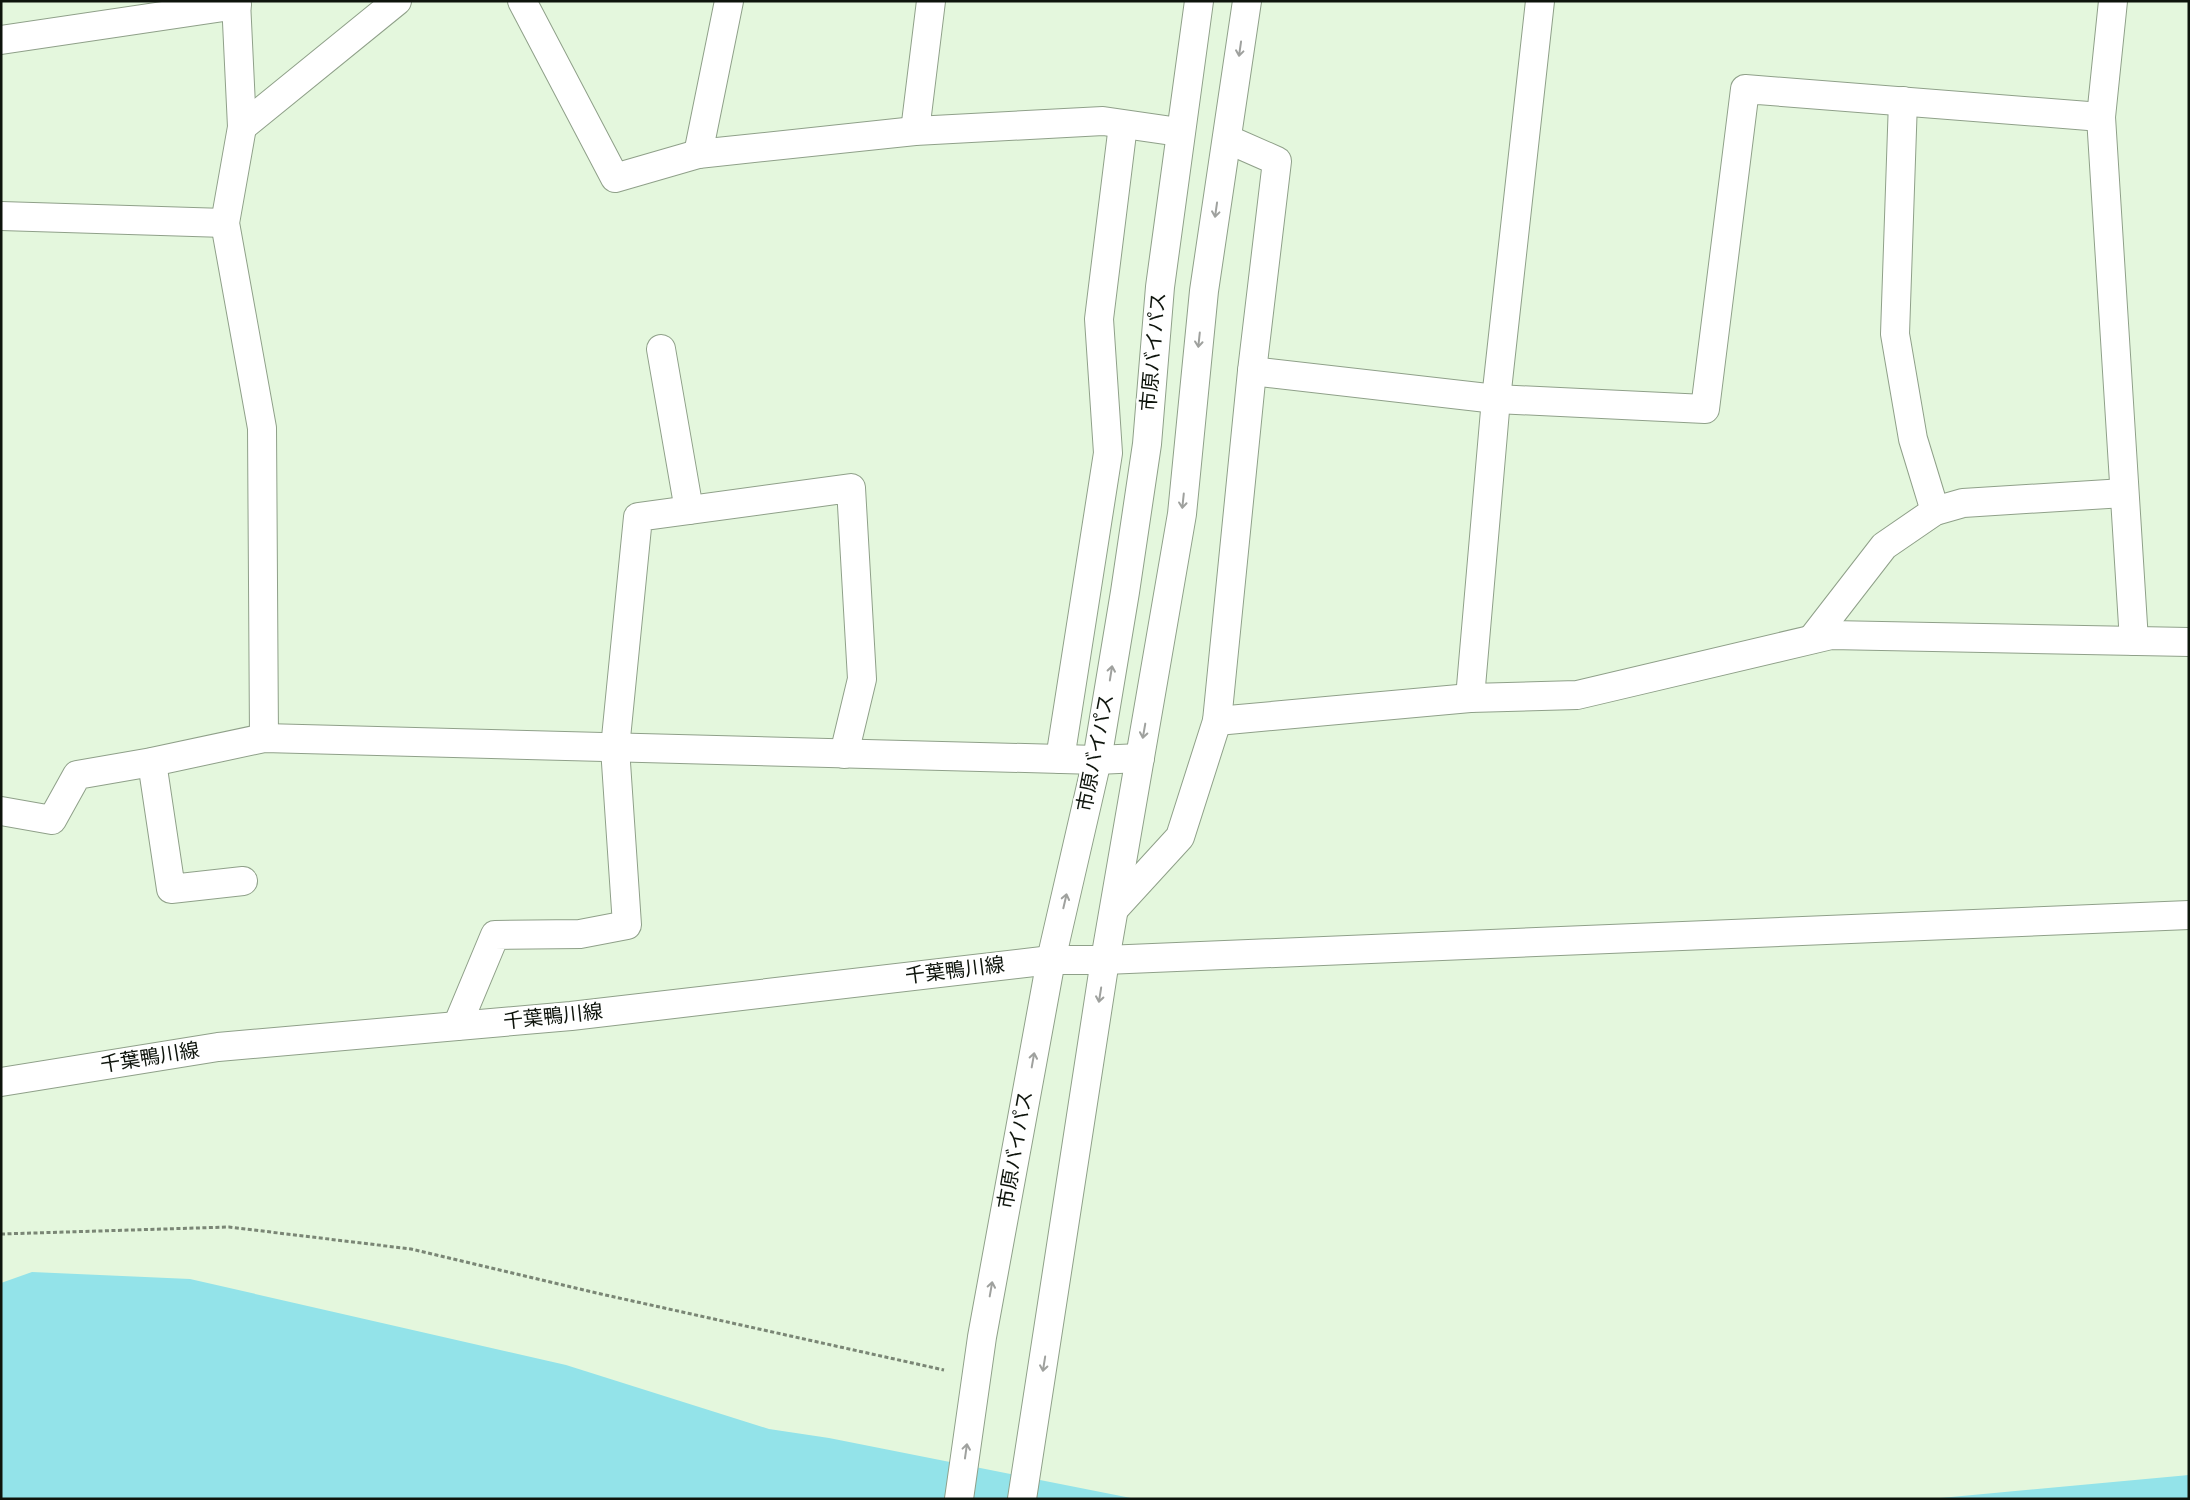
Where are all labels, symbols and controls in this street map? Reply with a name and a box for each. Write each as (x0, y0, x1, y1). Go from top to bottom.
one-way arrow (1235, 41, 1245, 57)
one-way arrow (1211, 202, 1221, 218)
street label: 市原バイパス (1134, 291, 1174, 413)
one-way arrow (1194, 332, 1204, 348)
one-way arrow (1178, 493, 1188, 509)
one-way arrow (1107, 665, 1117, 681)
street label: 市原バイパス (1070, 691, 1122, 815)
one-way arrow (1139, 722, 1149, 738)
one-way arrow (1061, 893, 1070, 909)
street label: 千葉鴨川線 (904, 950, 1006, 992)
one-way arrow (1095, 986, 1105, 1002)
street label: 千葉鴨川線 (502, 997, 604, 1037)
street label: 千葉鴨川線 (98, 1035, 202, 1081)
one-way arrow (1028, 1052, 1038, 1068)
street label: 市原バイパス (991, 1088, 1041, 1212)
one-way arrow (986, 1281, 996, 1297)
one-way arrow (1038, 1356, 1048, 1372)
one-way arrow (961, 1443, 971, 1459)

